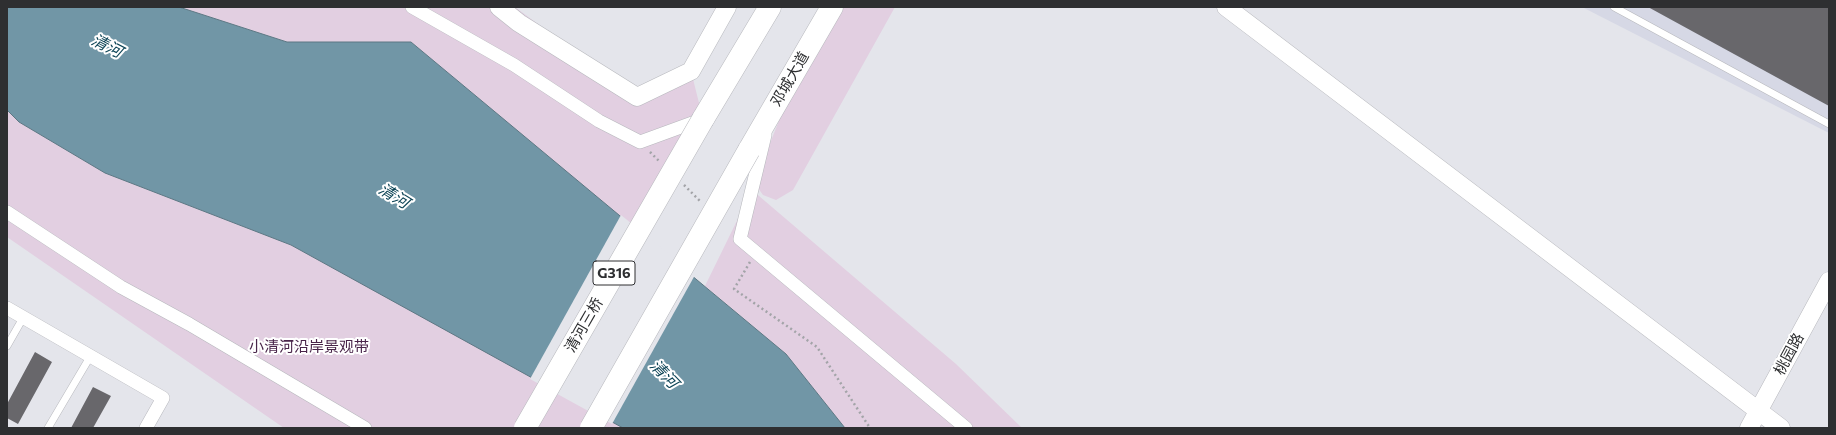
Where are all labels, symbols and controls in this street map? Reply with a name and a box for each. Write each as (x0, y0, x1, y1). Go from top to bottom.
water label: 清河 (88, 30, 126, 62)
street label: 邓城大道 (767, 49, 813, 109)
water label: 清河 (375, 179, 413, 213)
road number: G316 (593, 261, 635, 285)
street label: 清河三桥 (561, 295, 607, 355)
street label: 桃园路 (1770, 330, 1808, 378)
park label: 小清河沿岸景观带 (249, 338, 369, 356)
water label: 清河 (646, 356, 682, 392)

